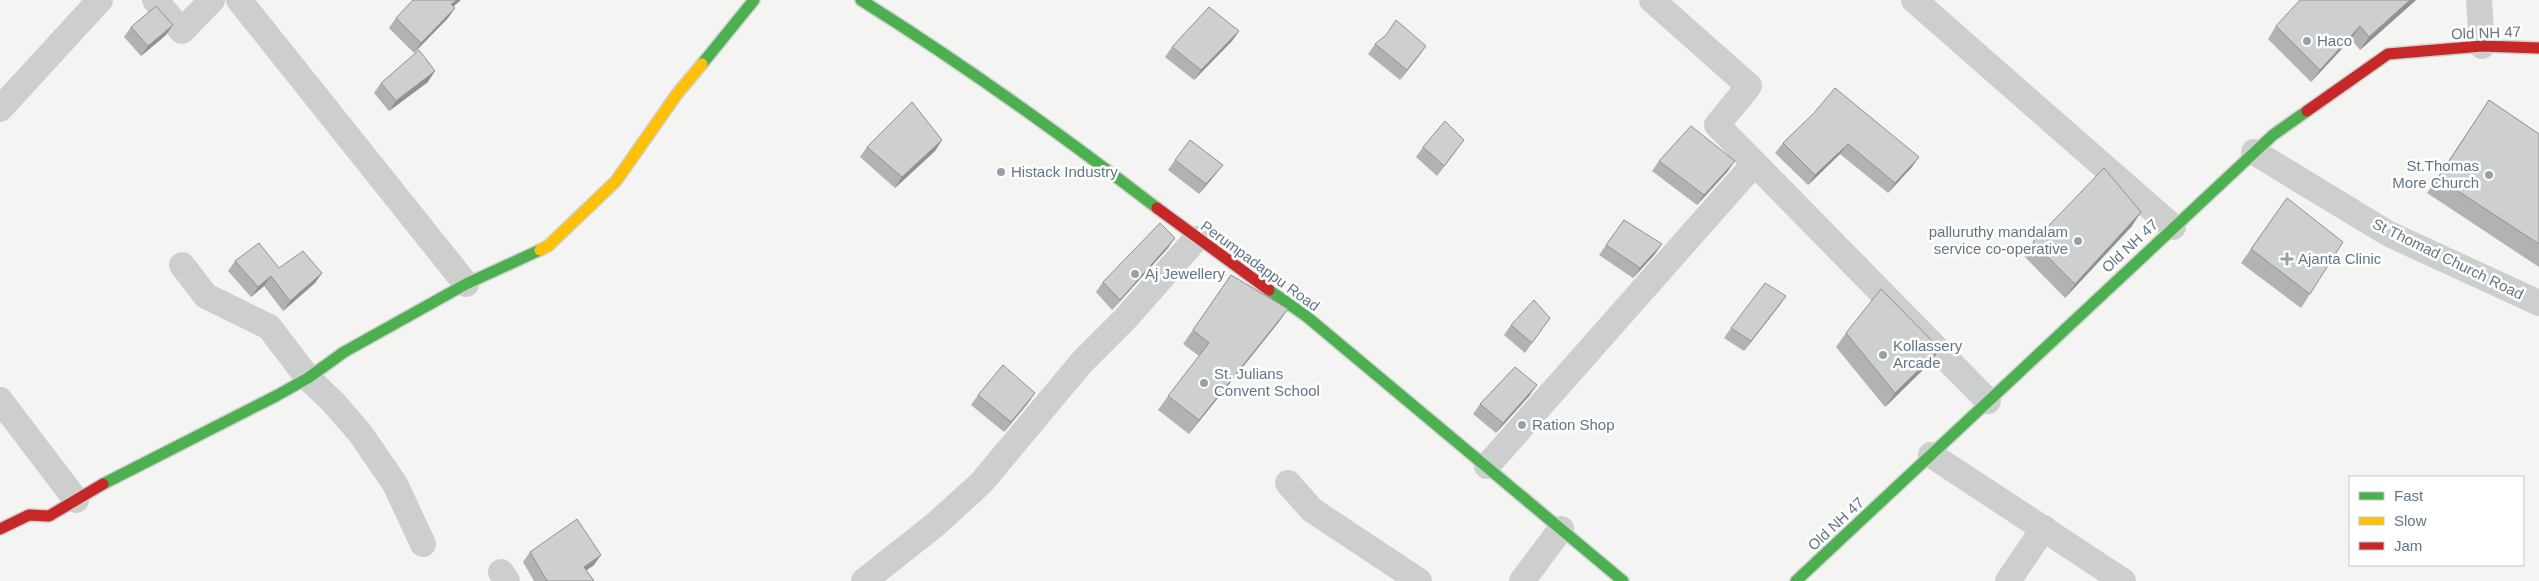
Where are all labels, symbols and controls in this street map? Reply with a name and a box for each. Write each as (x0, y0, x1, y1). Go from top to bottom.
street label: Old NH 47 (2451, 23, 2521, 42)
place label: Haco (2317, 32, 2352, 49)
marker: Haco (2301, 35, 2313, 47)
place label: St.Thomas More Church (2392, 157, 2479, 191)
place label: Histack Industry (1011, 163, 1118, 180)
marker: Histack Industry (995, 166, 1007, 178)
marker: St.Thomas More Church (2483, 169, 2495, 181)
street label: St Thomad Church Road (2370, 215, 2526, 302)
street label: Old NH 47 (2098, 216, 2161, 276)
street label: Perumpadappu Road (1198, 217, 1323, 314)
place label: palluruthy mandalam service co-operative (1929, 223, 2068, 257)
marker: palluruthy mandalam service co-operative (2072, 235, 2084, 247)
place label: Ajanta Clinic (2298, 250, 2382, 267)
marker: Ajanta Clinic (2280, 252, 2294, 266)
place label: Aj Jewellery (1145, 265, 1226, 282)
marker: Aj Jewellery (1129, 268, 1141, 280)
place label: Kollassery Arcade (1893, 337, 1963, 371)
marker: Kollassery Arcade (1877, 349, 1889, 361)
place label: St. Julians Convent School (1214, 365, 1320, 399)
marker: St. Julians Convent School (1198, 377, 1210, 389)
place label: Ration Shop (1532, 416, 1615, 433)
marker: Ration Shop (1516, 419, 1528, 431)
legend (2349, 476, 2524, 566)
text: Fast (2394, 487, 2424, 504)
street label: Old NH 47 (1804, 494, 1867, 554)
text: Slow (2394, 512, 2427, 529)
text: Jam (2394, 537, 2422, 554)

